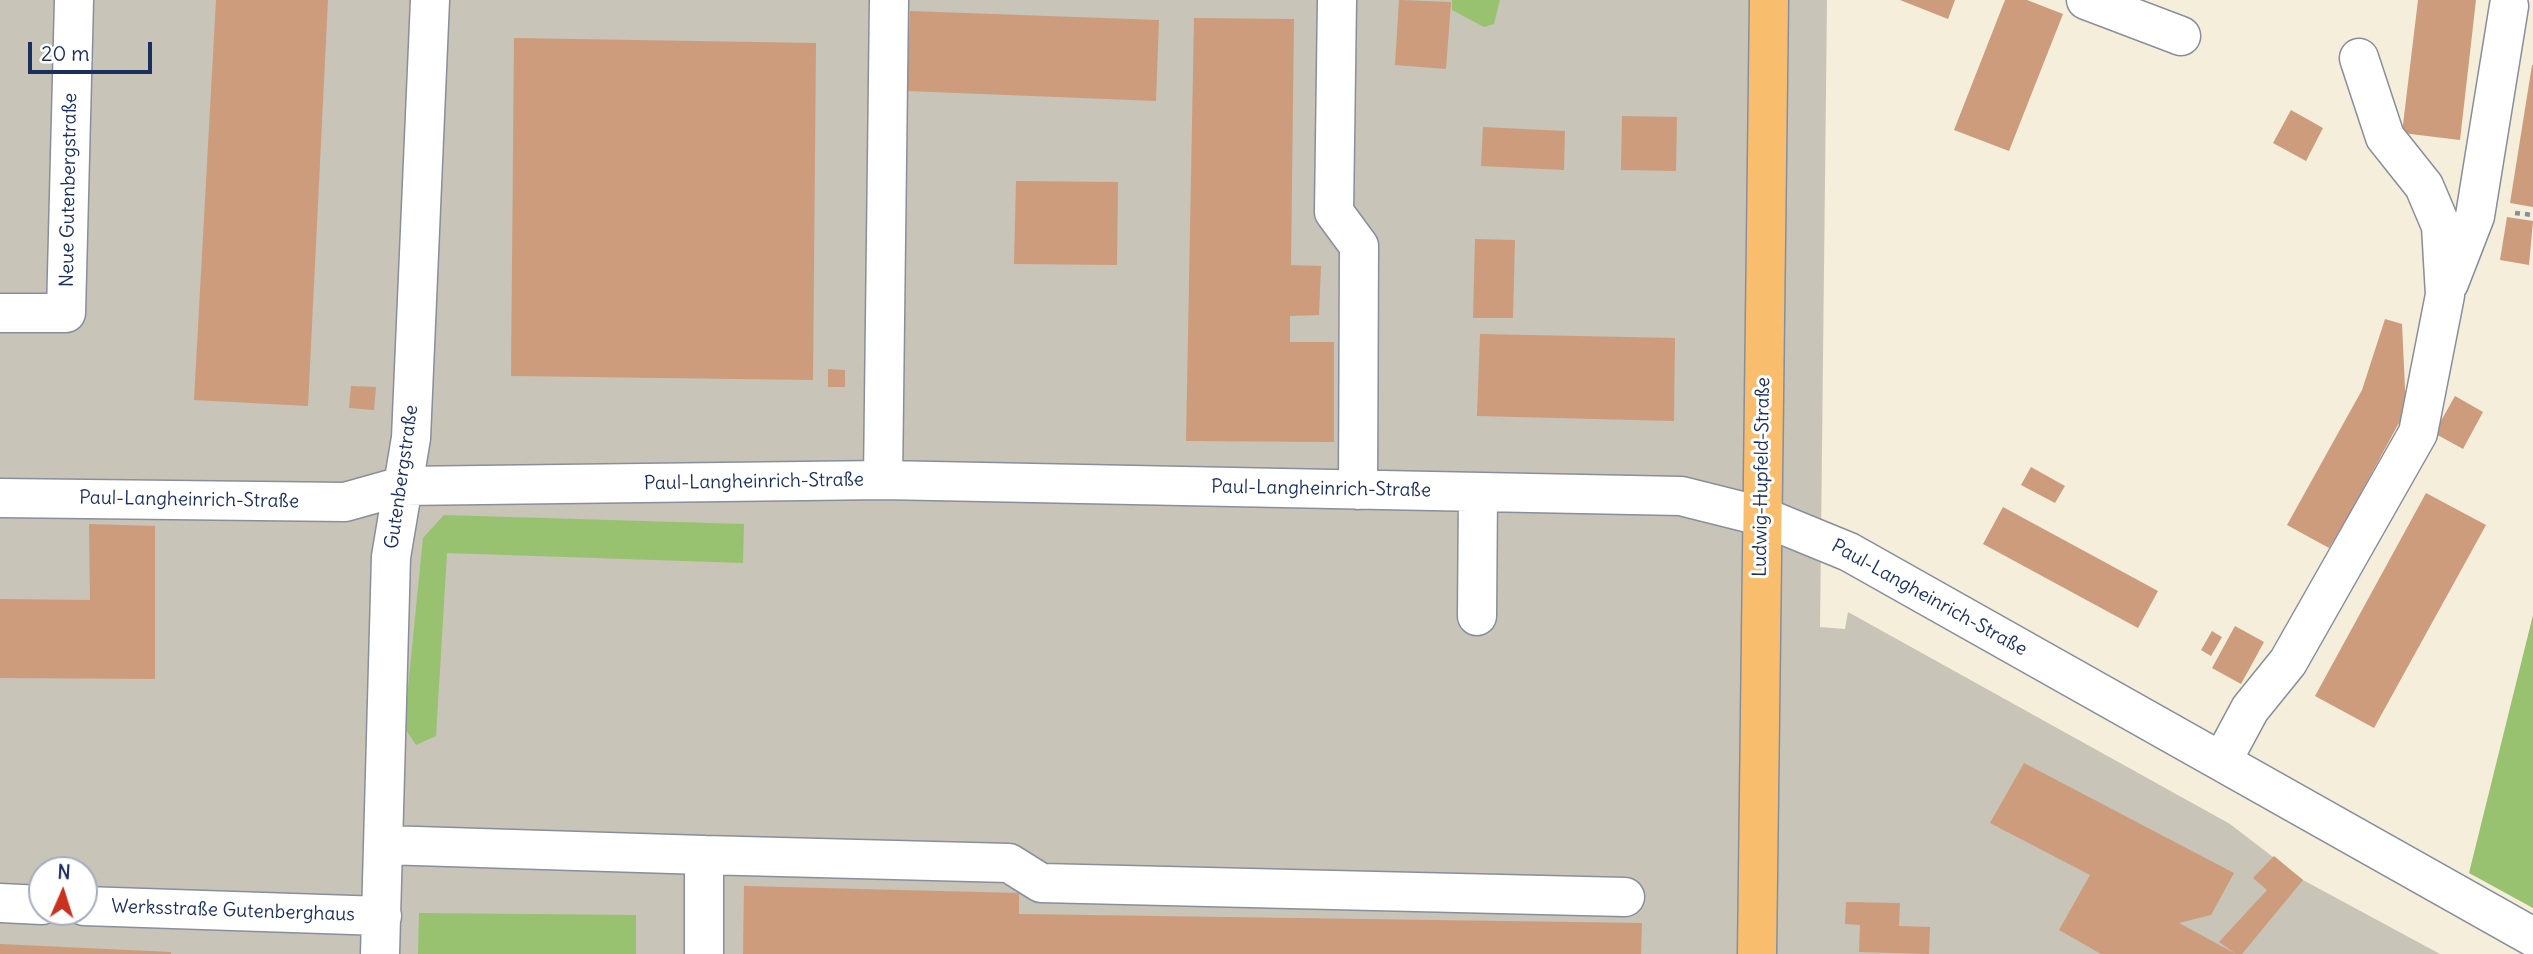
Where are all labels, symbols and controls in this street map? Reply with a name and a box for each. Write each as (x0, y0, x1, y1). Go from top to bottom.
scale bar (32, 28, 156, 72)
text: 20 m (41, 40, 90, 67)
street label: Neue Gutenbergstraße (56, 93, 82, 287)
street label: Ludwig-Hupfeld-Straße (1749, 377, 1775, 577)
street label: Gutenbergstraße (381, 404, 423, 550)
street label: Paul-Langheinrich-Straße (644, 469, 864, 495)
street label: Paul-Langheinrich-Straße (1211, 476, 1431, 502)
street label: Paul-Langheinrich-Straße (79, 487, 299, 513)
street label: Paul-Langheinrich-Straße (1827, 535, 2031, 661)
north arrow (28, 856, 98, 926)
text: N (57, 860, 71, 884)
street label: Werksstraße Gutenberghaus (111, 895, 355, 927)

